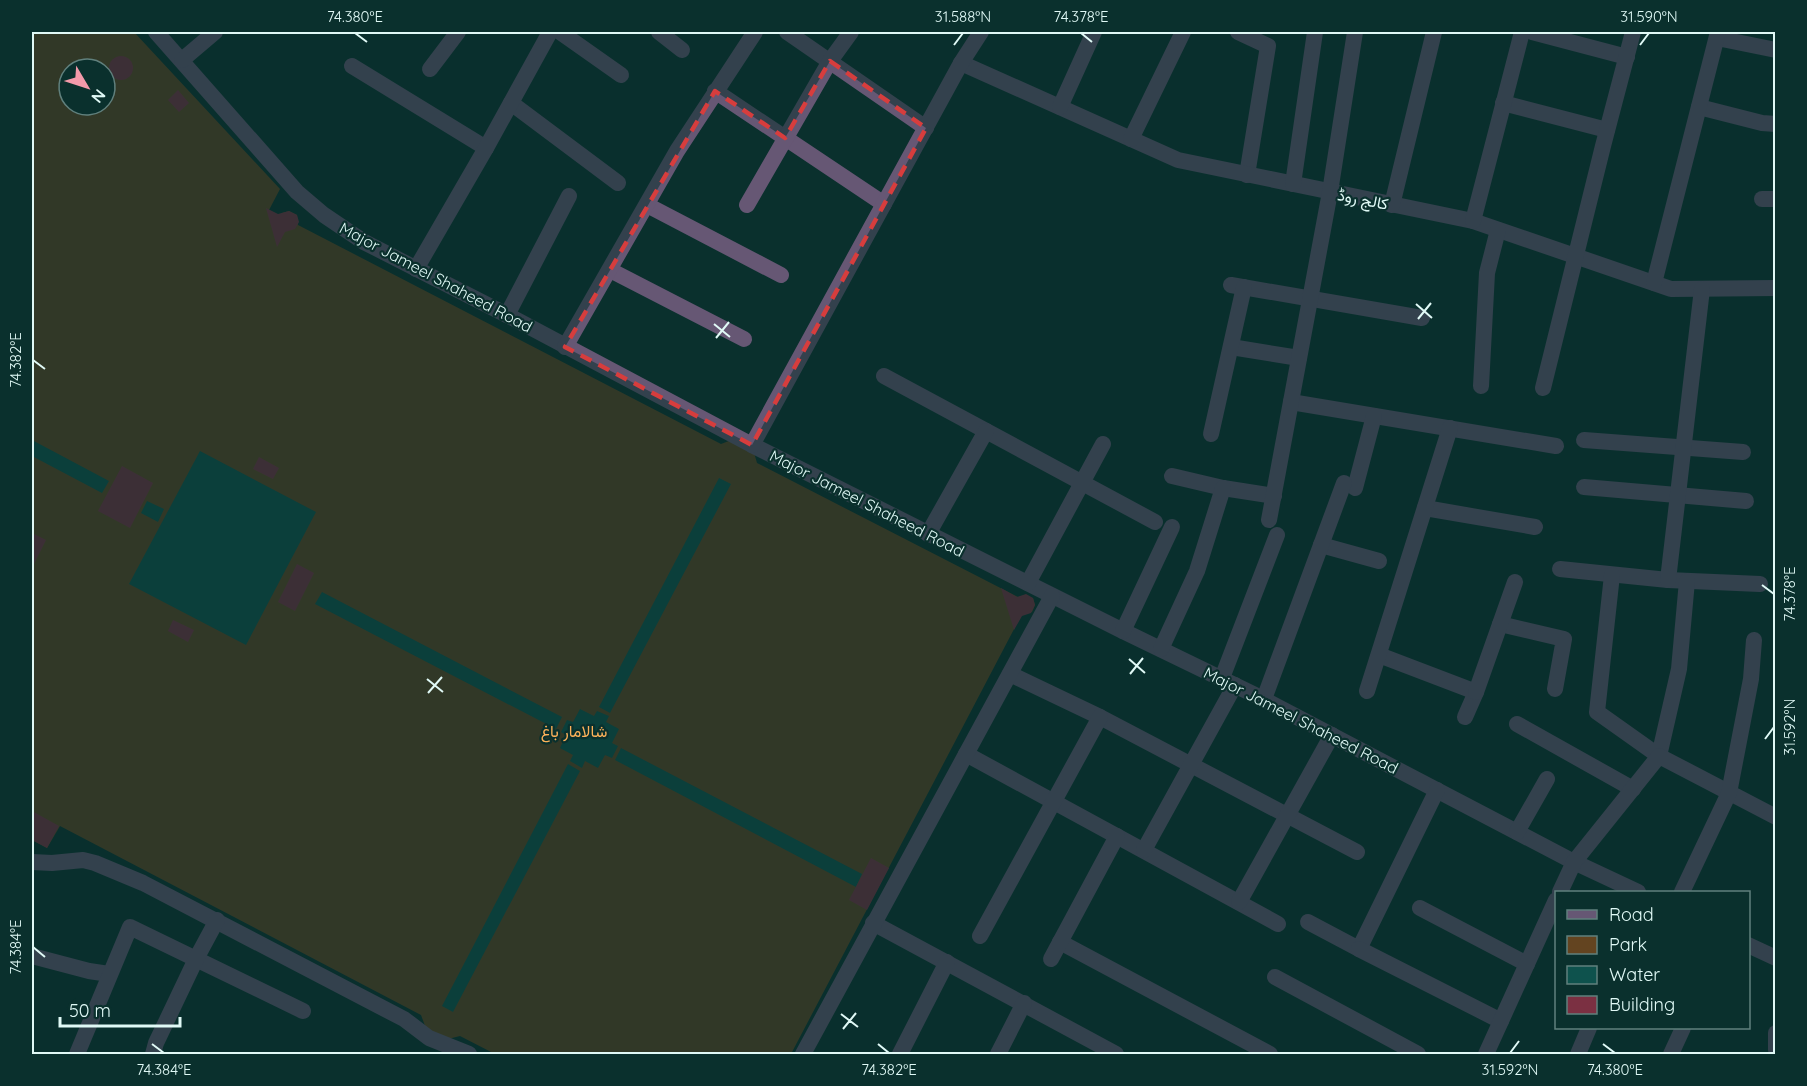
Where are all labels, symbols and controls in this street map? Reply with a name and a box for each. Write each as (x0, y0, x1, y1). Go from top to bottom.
text: 74.380°E (327, 7, 383, 26)
text: 31.588°N (935, 7, 991, 26)
text: 74.378°E (1054, 7, 1108, 26)
text: 31.590°N (1620, 7, 1678, 26)
north arrow (57, 57, 117, 117)
text: N (87, 86, 110, 107)
street label: کالج روڈ (1336, 184, 1390, 216)
street label: Major Jameel Shaheed Road (336, 218, 536, 336)
text: 74.382°E (6, 332, 25, 388)
street label: Major Jameel Shaheed Road (766, 445, 968, 561)
text: 74.378°E (1780, 567, 1799, 621)
street label: Major Jameel Shaheed Road (1200, 662, 1402, 778)
text: 31.592°N (1780, 699, 1799, 755)
park label: شالامار باغ (541, 721, 607, 743)
legend (1555, 891, 1750, 1029)
text: Road (1609, 903, 1654, 926)
text: 74.384°E (6, 919, 25, 975)
text: Park (1609, 933, 1647, 956)
text: Water (1609, 963, 1660, 986)
scale bar (60, 990, 180, 1028)
text: Building (1609, 993, 1675, 1016)
text: 50 m (69, 999, 111, 1022)
text: 74.384°E (136, 1060, 192, 1079)
text: 74.382°E (861, 1060, 917, 1079)
text: 31.592°N (1482, 1060, 1538, 1079)
text: 74.380°E (1587, 1060, 1643, 1079)

